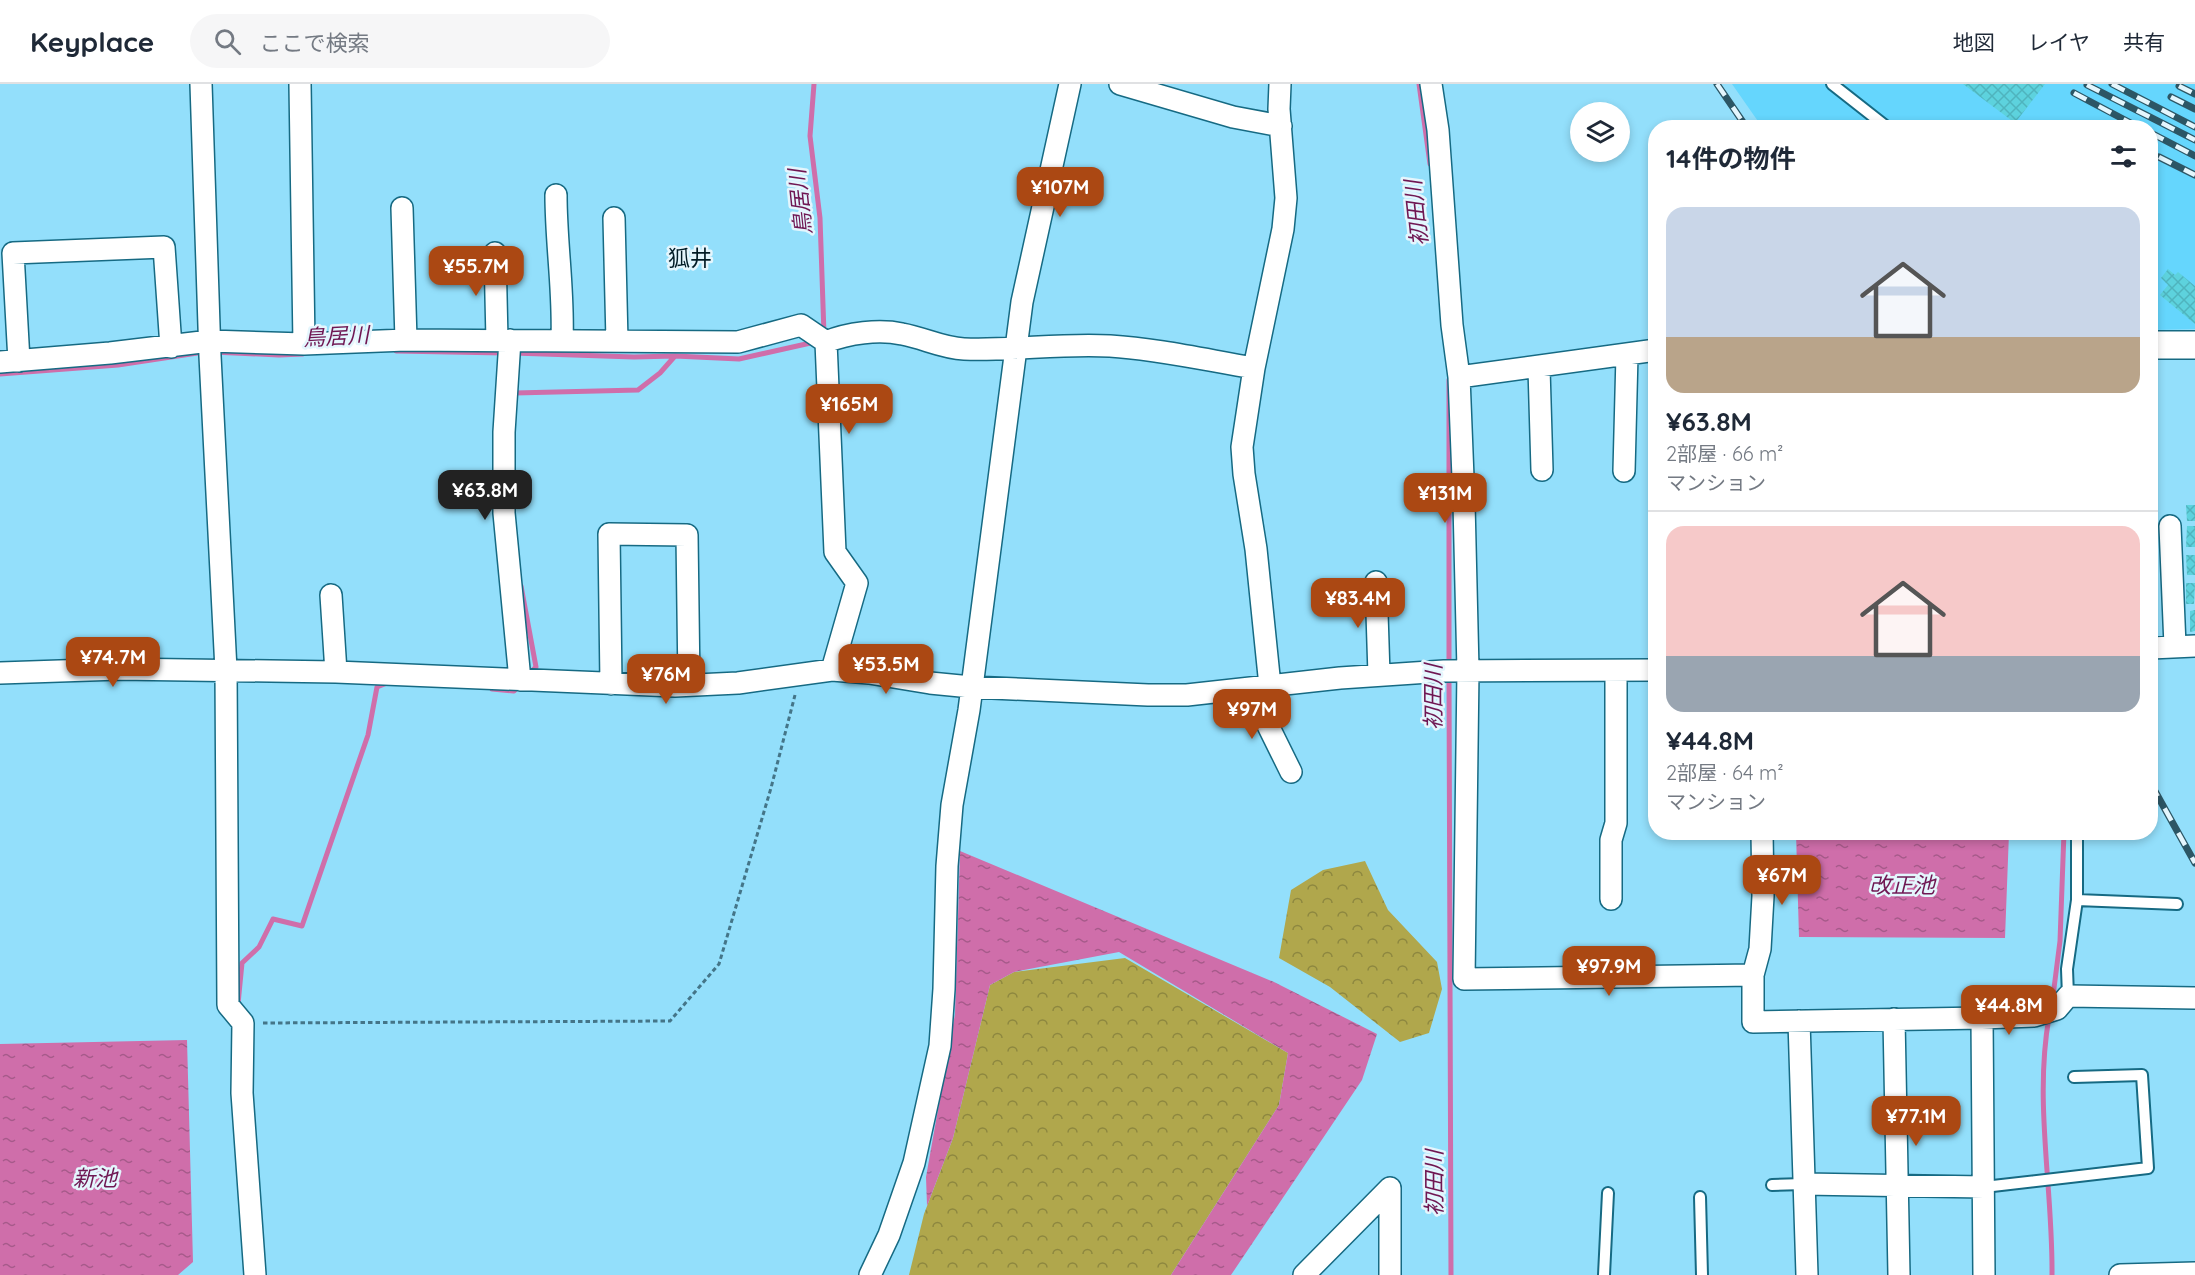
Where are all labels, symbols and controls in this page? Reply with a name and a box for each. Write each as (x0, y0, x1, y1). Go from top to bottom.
search box (190, 14, 610, 68)
text: Keyplace (30, 24, 154, 59)
icon: search (211, 25, 244, 58)
text: ここで検索 (259, 29, 369, 57)
text: 地図 (1953, 29, 1995, 55)
text: レイヤ (2028, 29, 2090, 55)
text: 共有 (2123, 29, 2165, 55)
map controls (1570, 102, 1630, 162)
button: layers (1570, 102, 1630, 162)
icon: filters (2107, 140, 2140, 173)
text: 14件の物件 (1666, 142, 1795, 175)
water label: 鳥居川 (782, 166, 817, 236)
pin: ¥107M (1018, 167, 1102, 218)
text: ¥107M (1031, 174, 1089, 199)
water label: 初田川 (1398, 177, 1433, 247)
district label: 狐井 (668, 244, 712, 272)
pin: ¥55.7M (427, 246, 525, 297)
icon: home (1849, 246, 1957, 354)
text: ¥55.7M (443, 253, 509, 278)
water label: 鳥居川 (302, 320, 372, 352)
pin: ¥165M (807, 384, 891, 435)
text: ¥165M (820, 391, 878, 416)
text: ¥63.8M (1666, 405, 1752, 438)
text: 2部屋 · 66 m² (1666, 441, 1783, 466)
pin: ¥63.8M (436, 470, 534, 521)
text: マンション (1666, 470, 1766, 495)
pin: ¥131M (1403, 473, 1487, 524)
text: ¥63.8M (452, 477, 518, 502)
text: ¥131M (1418, 480, 1472, 505)
icon: home (1849, 565, 1957, 673)
pin: ¥83.4M (1309, 578, 1407, 629)
text: ¥83.4M (1325, 585, 1391, 610)
pin: ¥74.7M (64, 637, 162, 688)
text: ¥74.7M (80, 644, 146, 669)
pin: ¥53.5M (837, 644, 935, 695)
text: ¥53.5M (852, 651, 920, 676)
pin: ¥76M (630, 654, 702, 705)
text: ¥76M (641, 661, 691, 686)
water label: 初田川 (1419, 662, 1447, 730)
pin: ¥97M (1216, 689, 1288, 740)
text: ¥97M (1227, 696, 1277, 721)
text: ¥44.8M (1666, 724, 1754, 757)
text: 2部屋 · 64 m² (1666, 760, 1784, 785)
text: マンション (1666, 789, 1766, 814)
pin: ¥67M (1746, 855, 1818, 906)
text: ¥67M (1757, 862, 1807, 887)
water label: 改正池 (1869, 871, 1937, 899)
pin: ¥97.9M (1560, 946, 1658, 997)
text: ¥97.9M (1577, 953, 1641, 978)
pin: ¥44.8M (1960, 985, 2058, 1036)
text: ¥44.8M (1975, 992, 2043, 1017)
pin: ¥77.1M (1867, 1096, 1965, 1147)
text: ¥77.1M (1886, 1103, 1946, 1128)
water label: 初田川 (1420, 1148, 1448, 1216)
water label: 新池 (73, 1164, 119, 1192)

